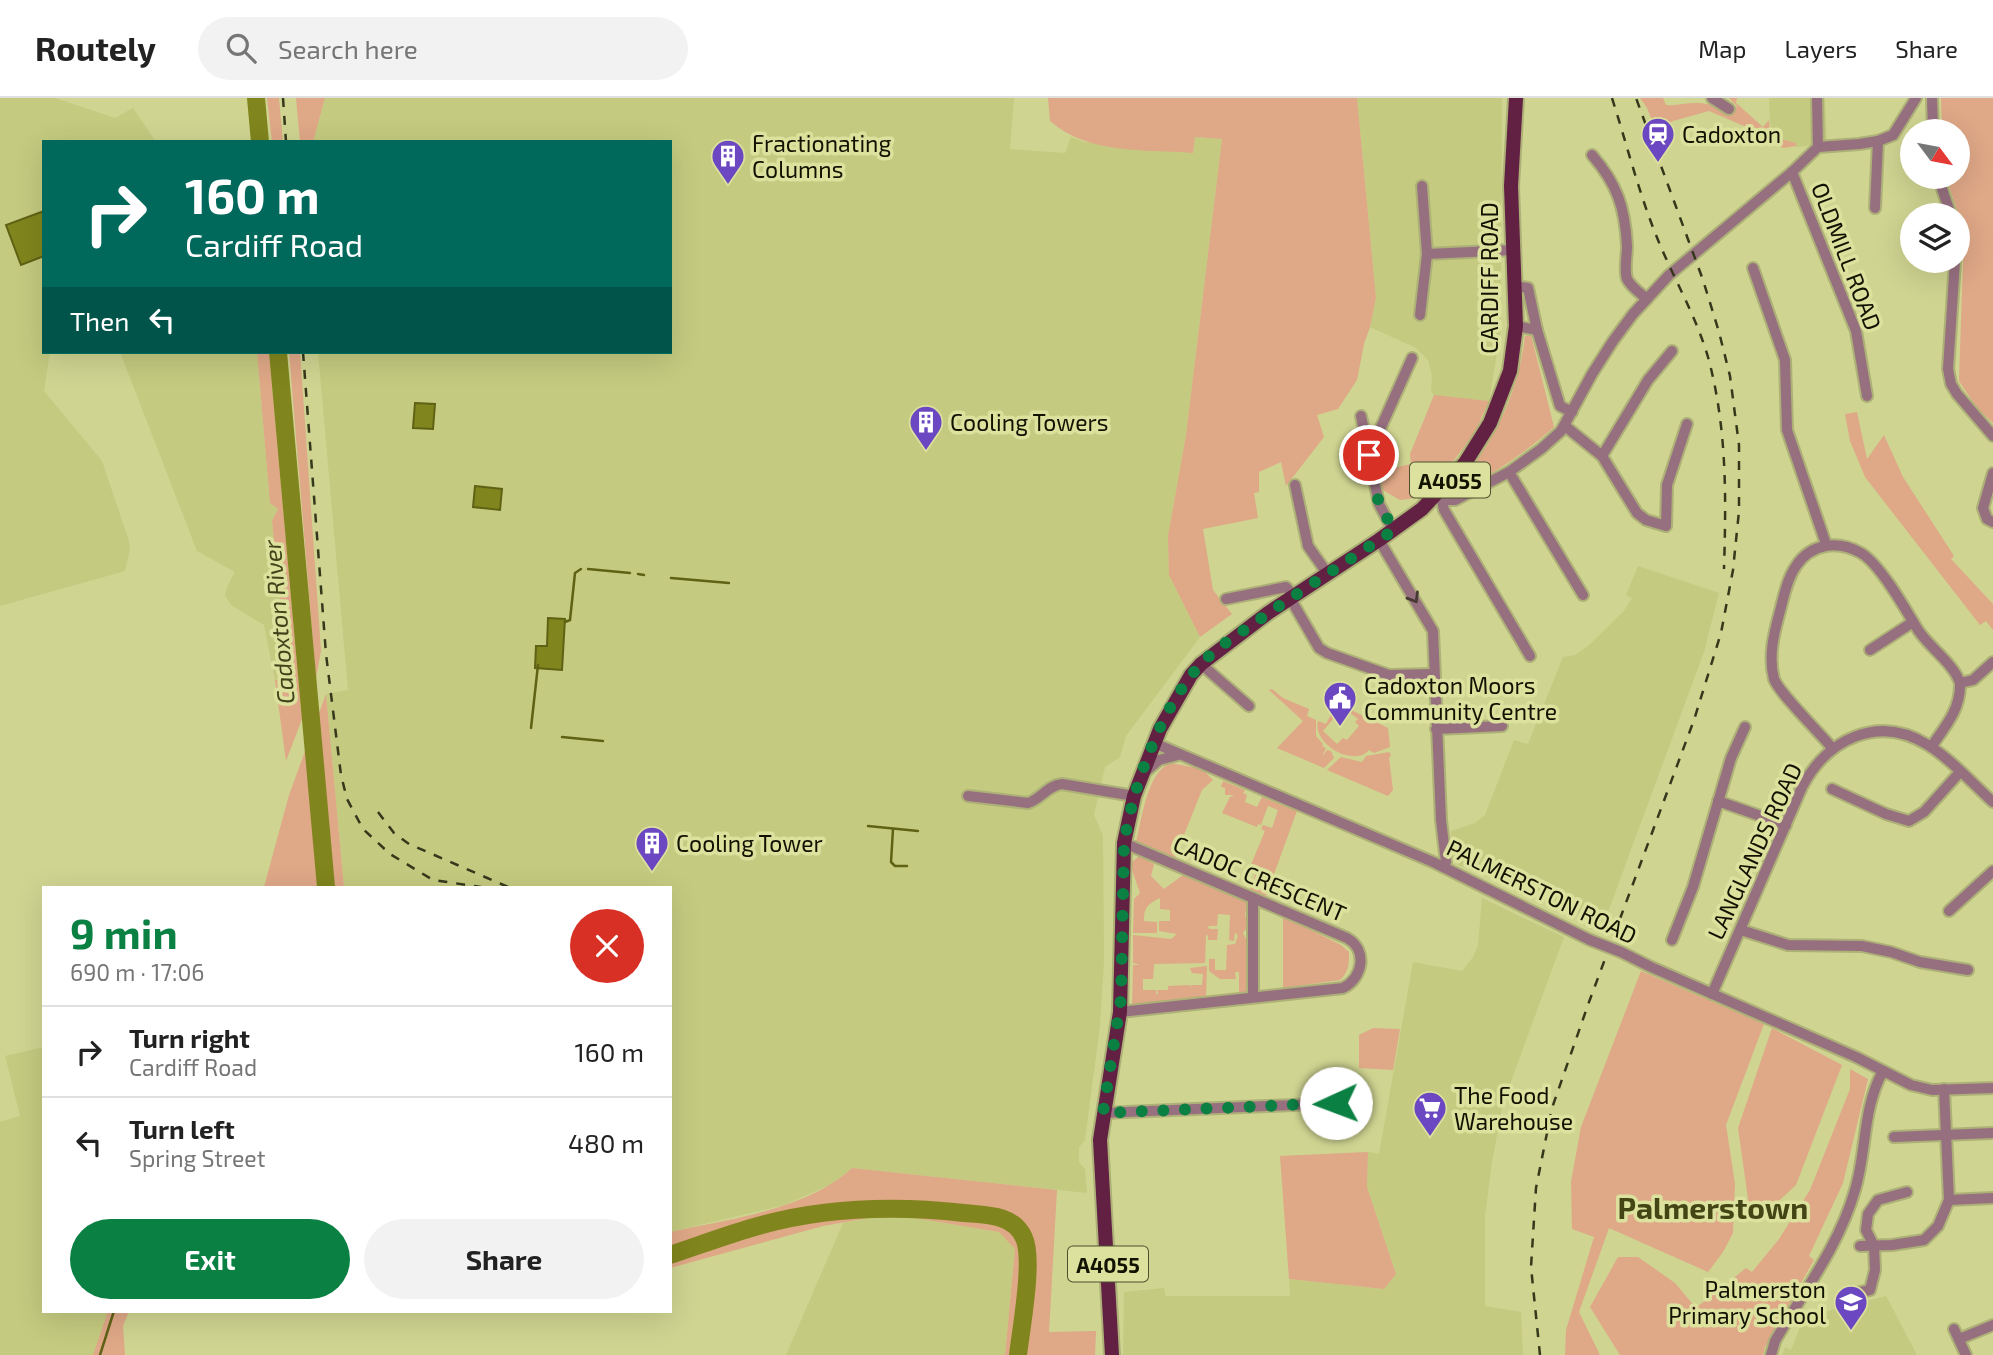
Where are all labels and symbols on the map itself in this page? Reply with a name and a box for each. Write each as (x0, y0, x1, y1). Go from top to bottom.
station icon: Cadoxton (1639, 115, 1677, 164)
north arrow (1900, 119, 1970, 189)
place label: Cadoxton (1682, 120, 1781, 148)
place label: Fractionating Columns (752, 129, 891, 183)
building icon: Fractionating Columns (709, 137, 747, 186)
street label: OLDMILL ROAD (1806, 178, 1888, 334)
street label: CARDIFF ROAD (1475, 202, 1503, 354)
building icon: Cooling Towers (907, 403, 945, 452)
place label: Cooling Towers (950, 408, 1109, 436)
pin (1339, 425, 1399, 485)
road number: A4055 (1410, 462, 1490, 498)
water label: Cadoxton River (256, 538, 300, 705)
one-way arrow (1406, 591, 1419, 604)
place label: Cadoxton Moors Community Centre (1364, 671, 1557, 725)
public building icon: Cadoxton Moors Community Centre (1321, 679, 1359, 728)
street label: LANGLANDS ROAD (1701, 758, 1807, 944)
building icon: Cooling Tower (633, 824, 671, 873)
place label: Cooling Tower (676, 829, 823, 857)
street label: CADOC CRESCENT (1169, 829, 1351, 927)
street label: PALMERSTON ROAD (1442, 833, 1642, 949)
position arrow (1299, 1066, 1373, 1140)
place label: The Food Warehouse (1454, 1081, 1573, 1135)
supermarket icon: The Food Warehouse (1411, 1089, 1449, 1138)
district label: Palmerstown (1618, 1189, 1808, 1225)
road number: A4055 (1068, 1246, 1148, 1282)
place label: Palmerston Primary School (1668, 1275, 1826, 1329)
school or university icon: Palmerston Primary School (1832, 1283, 1870, 1332)

